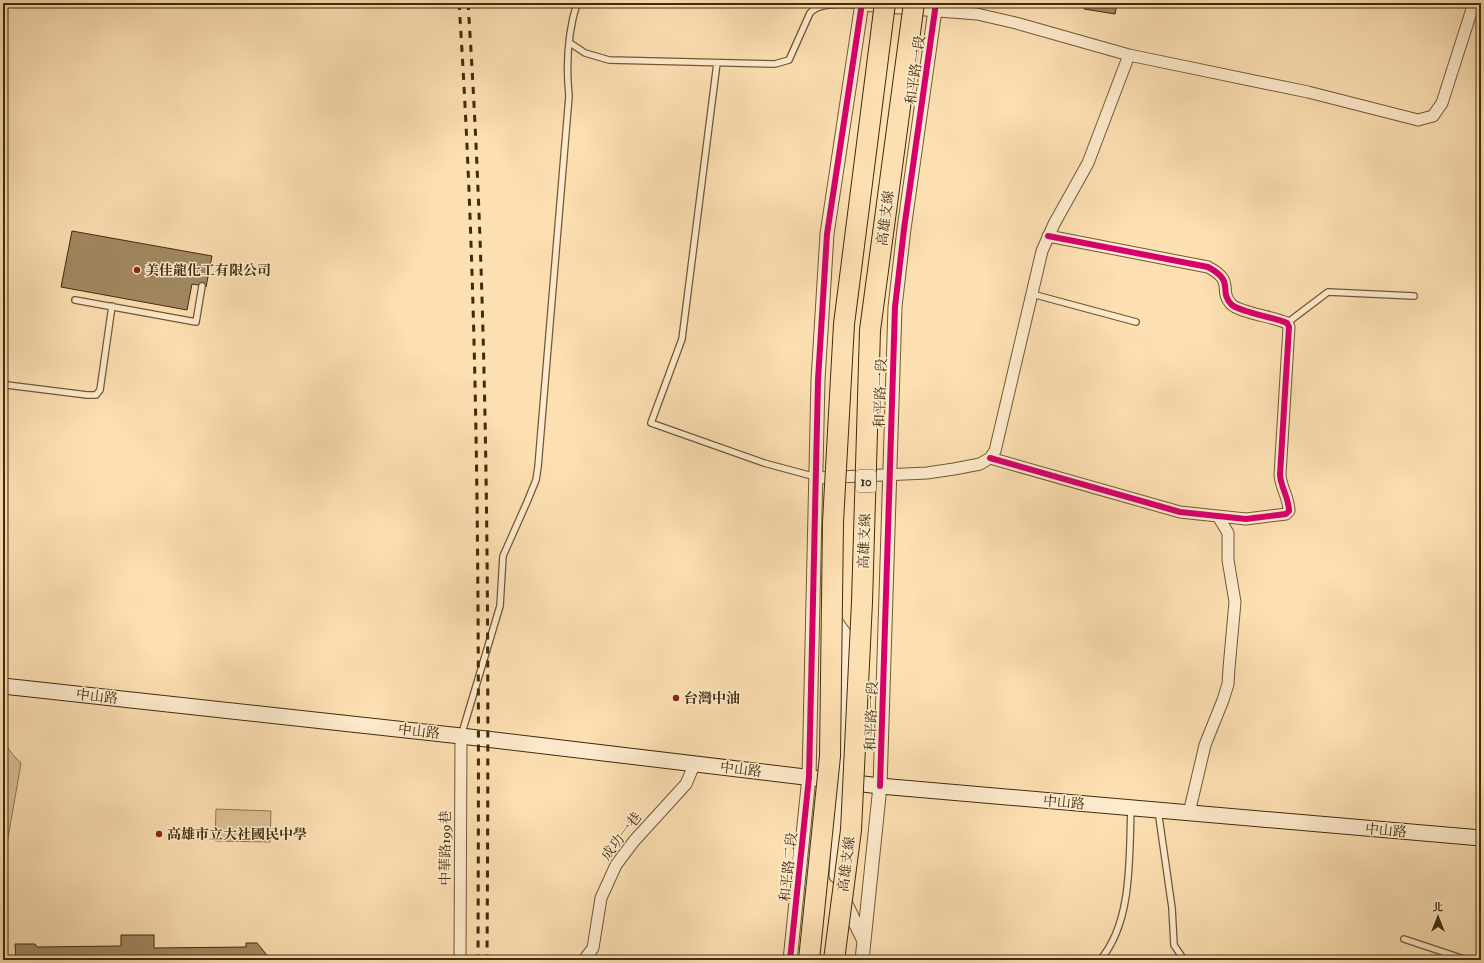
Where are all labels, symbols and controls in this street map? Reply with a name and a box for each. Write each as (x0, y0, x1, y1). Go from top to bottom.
street label: 和平路一段 (902, 34, 929, 106)
street label: 高雄支線 (874, 189, 897, 247)
place label: 美佳龍化工有限公司 (145, 262, 271, 279)
marker: 美佳龍化工有限公司 (132, 265, 142, 275)
street label: 和平路一段 (871, 358, 890, 428)
road number: 10 (856, 470, 876, 492)
street label: 高雄支線 (855, 513, 874, 569)
street label: 和平路一段 (862, 681, 881, 751)
street label: 中山路 (75, 686, 119, 707)
place label: 台灣中油 (684, 690, 740, 707)
marker: 台灣中油 (671, 693, 681, 703)
street label: 中山路 (397, 721, 441, 742)
street label: 中山路 (719, 759, 763, 780)
street label: 中山路 (1042, 792, 1086, 813)
street label: 成功一巷 (597, 809, 645, 864)
street label: 中華路199巷 (437, 810, 454, 886)
street label: 中山路 (1364, 820, 1408, 841)
place label: 高雄市立大社國民中學 (167, 826, 307, 843)
marker: 高雄市立大社國民中學 (154, 829, 164, 839)
street label: 和平路二段 (776, 831, 801, 903)
street label: 高雄支線 (835, 835, 858, 893)
north arrow (1418, 897, 1458, 937)
text: 北 (1433, 901, 1444, 914)

